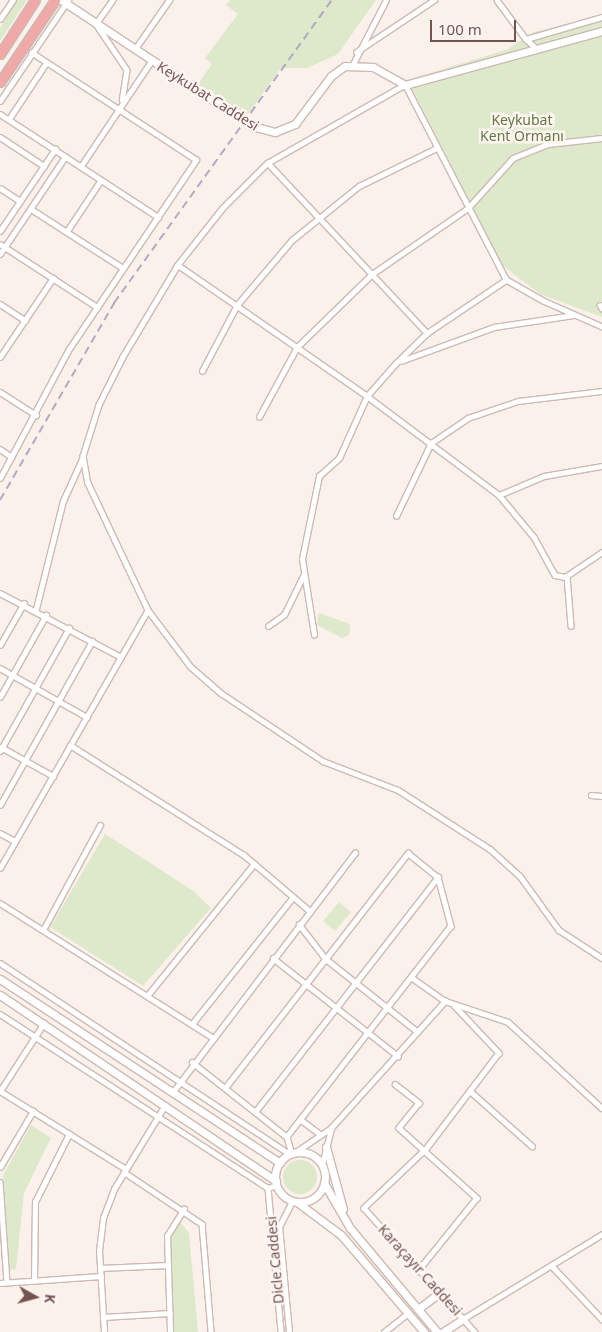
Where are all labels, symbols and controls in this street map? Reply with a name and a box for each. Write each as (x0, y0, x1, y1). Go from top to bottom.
scale bar (432, 10, 518, 42)
text: 100 m (438, 19, 482, 39)
street label: Keykubat Caddesi (154, 58, 262, 134)
park label: Keykubat Kent Ormanı (480, 112, 564, 144)
street label: Dicle Caddesi (263, 1216, 287, 1304)
street label: Karaçayır Caddesi (375, 1221, 465, 1319)
north arrow (10, 1272, 60, 1322)
text: K (40, 1293, 60, 1305)

